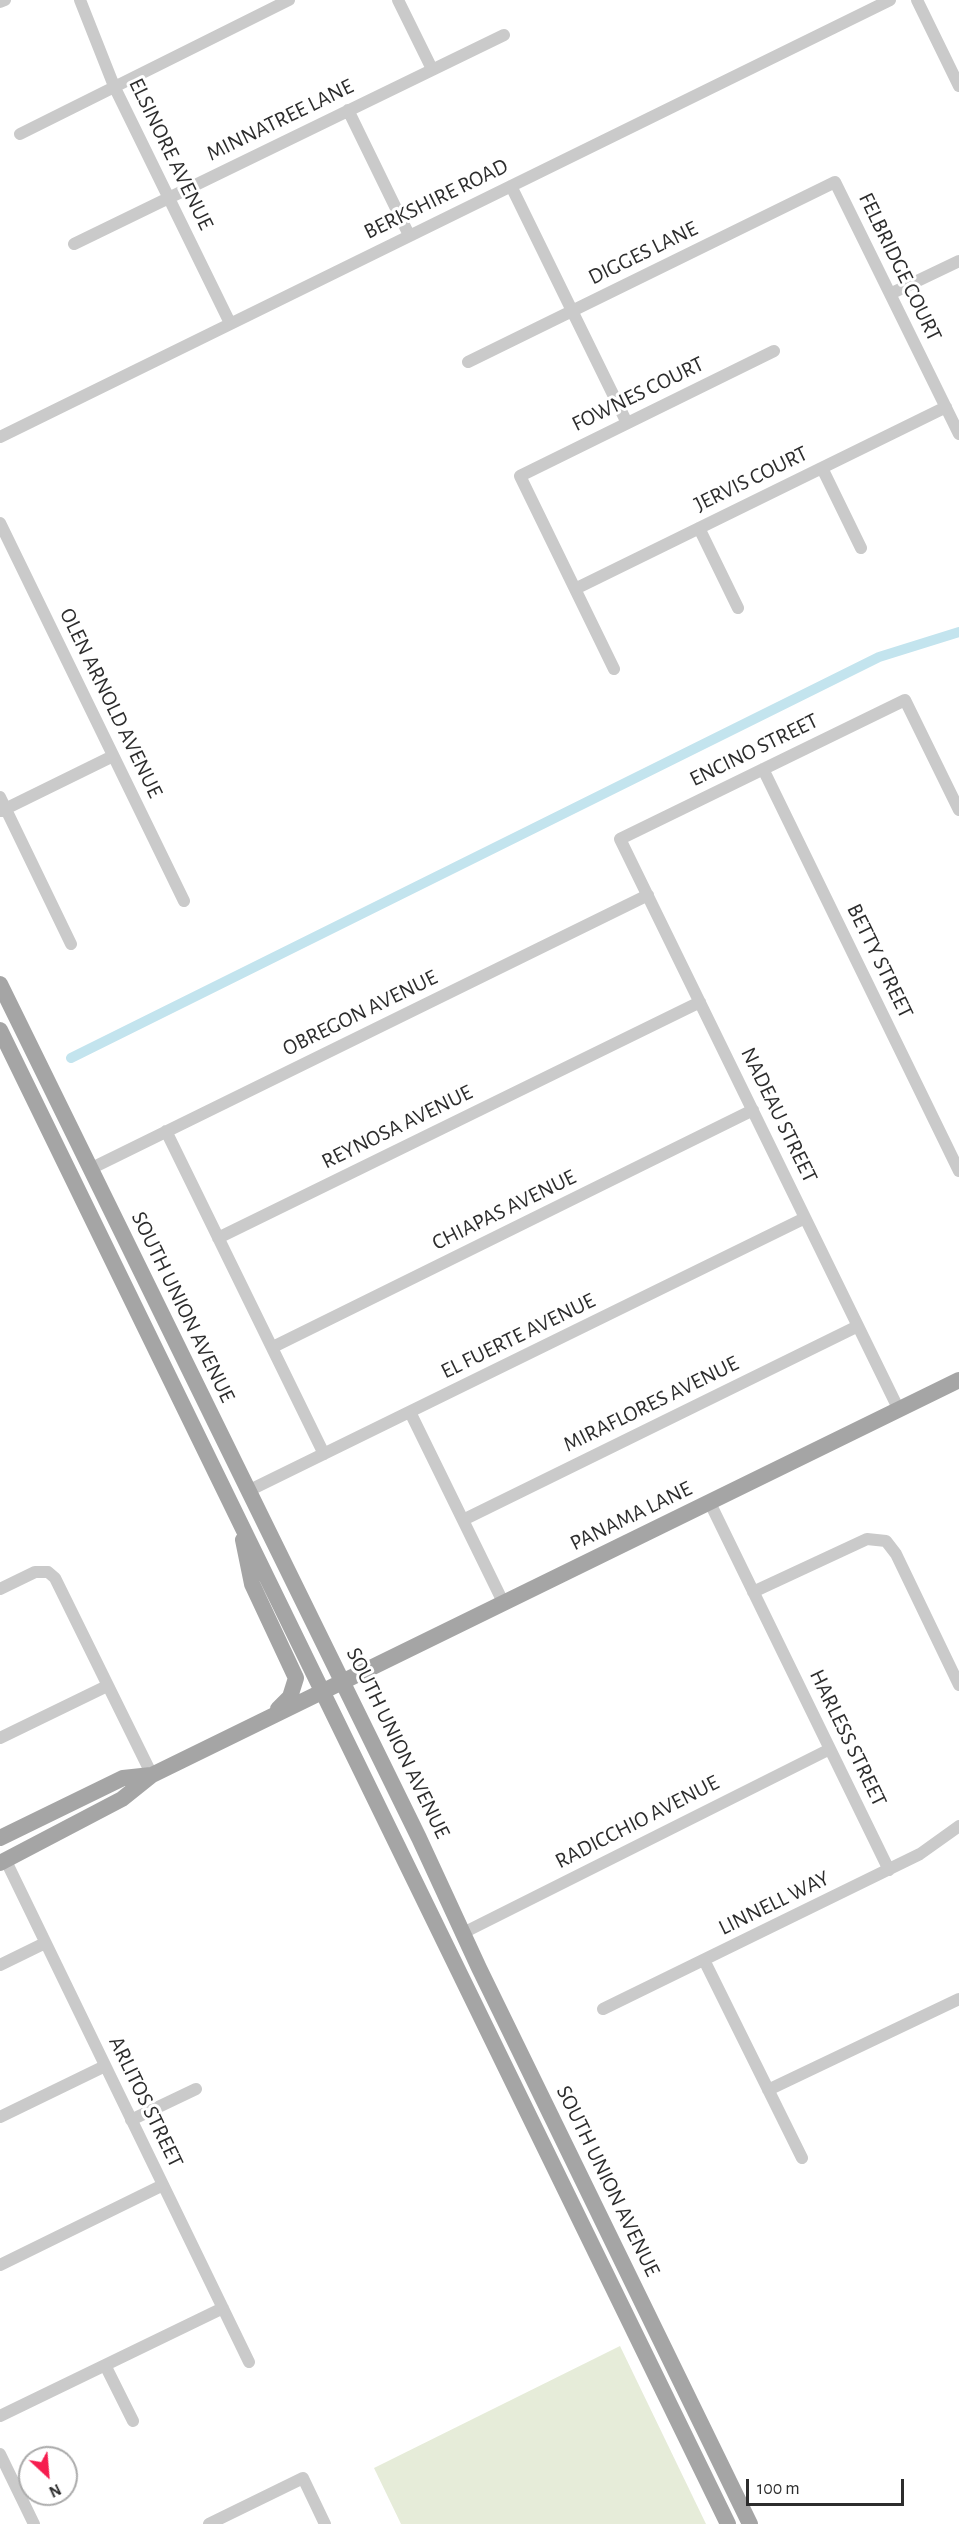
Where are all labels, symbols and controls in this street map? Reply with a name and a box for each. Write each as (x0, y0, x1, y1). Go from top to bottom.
street label: MINNATREE LANE (202, 73, 358, 167)
street label: ELSINORE AVENUE (123, 74, 219, 234)
street label: BERKSHIRE ROAD (360, 153, 512, 245)
street label: FELBRIDGE COURT (853, 188, 947, 346)
street label: DIGGES LANE (584, 215, 702, 291)
street label: FOWNES COURT (568, 351, 708, 437)
street label: JERVIS COURT (690, 440, 812, 518)
street label: OLEN ARNOLD AVENUE (54, 604, 168, 802)
street label: ENCINO STREET (685, 707, 823, 793)
street label: BETTY STREET (841, 899, 919, 1023)
street label: OBREGON AVENUE (278, 964, 442, 1062)
street label: NADEAU STREET (735, 1043, 823, 1187)
street label: REYNOSA AVENUE (317, 1079, 477, 1175)
street label: CHIAPAS AVENUE (428, 1164, 580, 1256)
street label: SOUTH UNION AVENUE (125, 1207, 241, 1407)
street label: EL FUERTE AVENUE (437, 1287, 599, 1385)
street label: MIRAFLORES AVENUE (559, 1350, 743, 1458)
street label: PANAMA LANE (566, 1475, 696, 1557)
street label: SOUTH UNION AVENUE (340, 1643, 456, 1843)
street label: HARLESS STREET (803, 1665, 893, 1811)
street label: RADICCHIO AVENUE (551, 1769, 723, 1875)
street label: LINNELL WAY (714, 1865, 834, 1941)
street label: ARLITOS STREET (103, 2032, 189, 2172)
street label: SOUTH UNION AVENUE (550, 2081, 666, 2281)
north arrow (18, 2446, 78, 2506)
scale bar (749, 2467, 906, 2505)
text: 100 m (757, 2480, 800, 2498)
text: N (47, 2481, 64, 2500)

